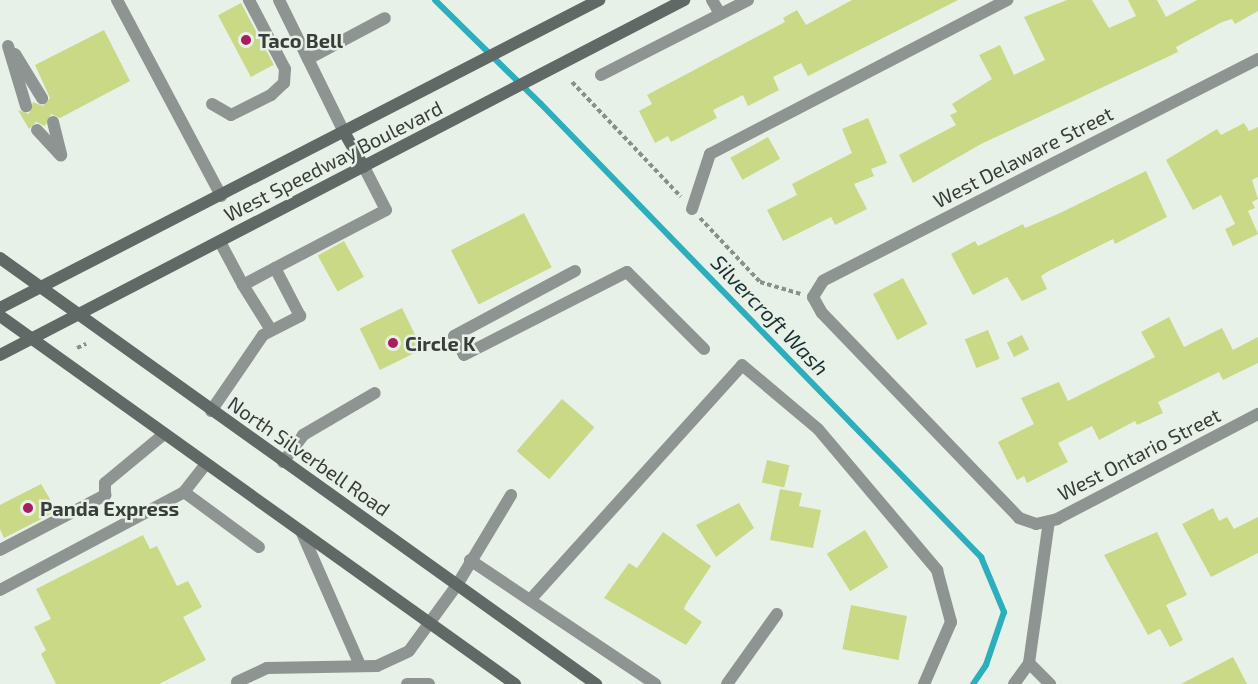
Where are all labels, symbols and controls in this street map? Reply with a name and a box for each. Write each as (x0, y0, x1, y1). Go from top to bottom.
place label: Taco Bell (258, 28, 343, 52)
marker: Taco Bell (239, 33, 253, 47)
street label: West Speedway Boulevard (220, 95, 446, 227)
street label: West Delaware Street (929, 101, 1117, 213)
water label: Silvercroft Wash (706, 249, 834, 381)
place label: Circle K (405, 331, 476, 355)
marker: Circle K (386, 336, 400, 350)
street label: North Silverbell Road (223, 391, 395, 521)
street label: West Ontario Street (1054, 403, 1224, 505)
place label: Panda Express (40, 496, 179, 520)
marker: Panda Express (21, 501, 35, 515)

